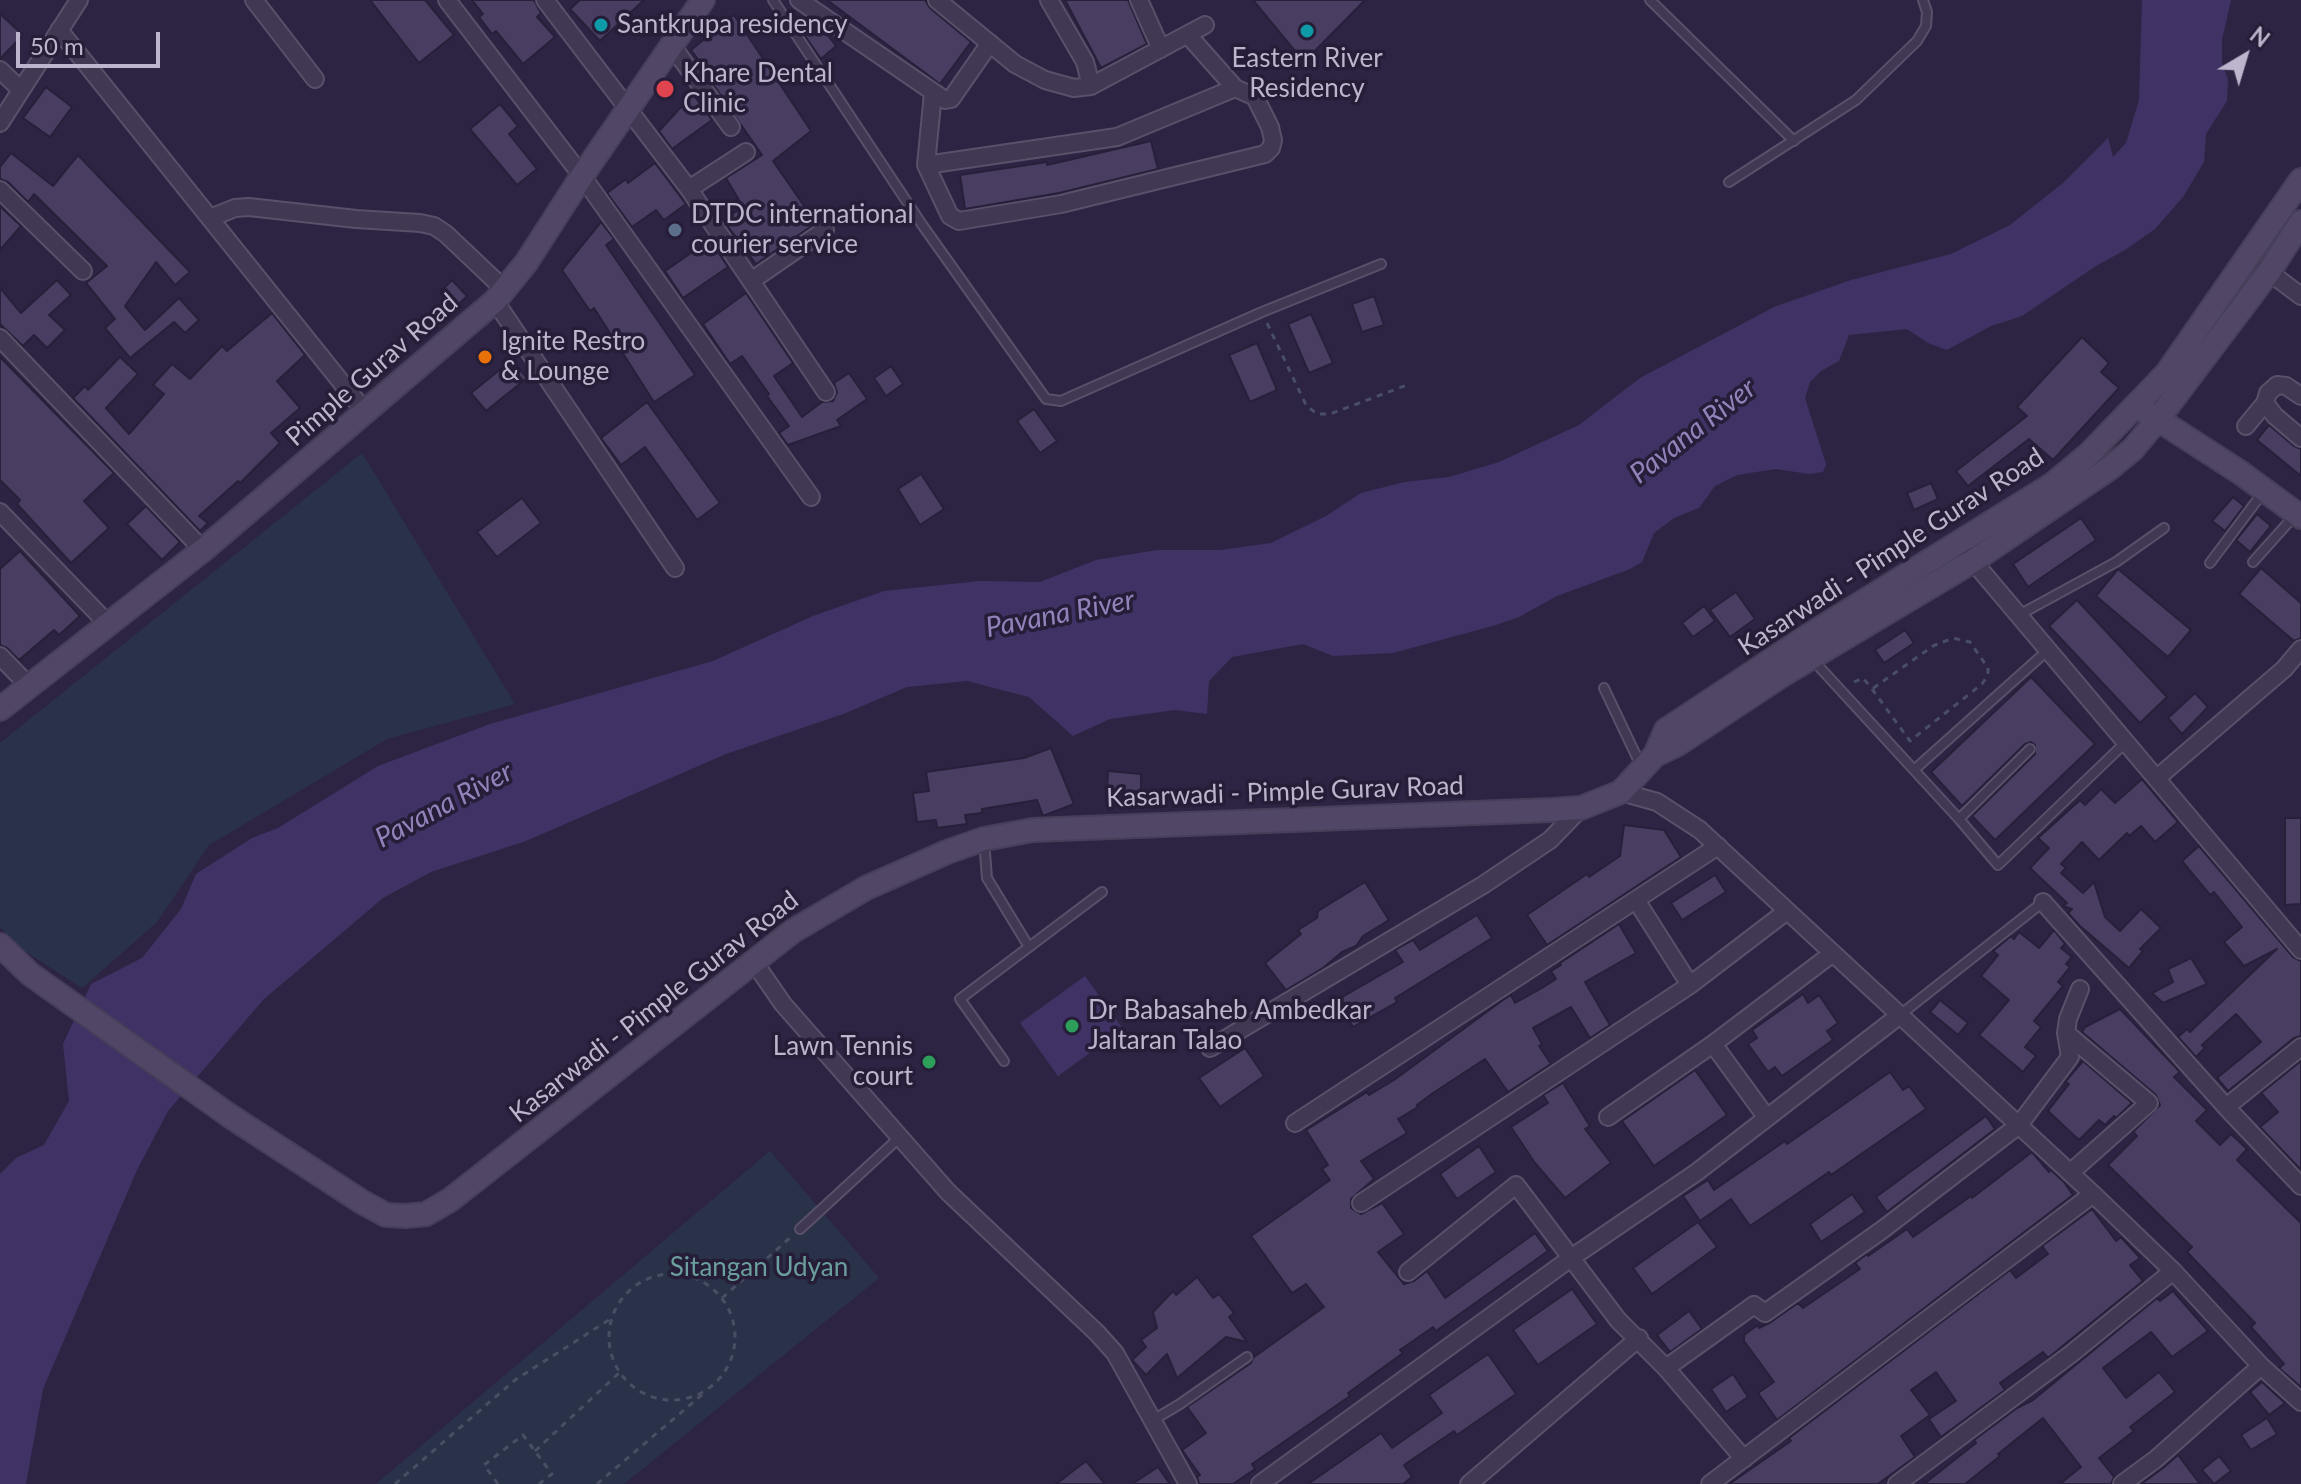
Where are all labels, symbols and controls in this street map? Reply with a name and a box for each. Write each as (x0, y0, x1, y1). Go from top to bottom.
place label: Santkrupa residency (617, 9, 848, 41)
scale bar (20, 16, 164, 66)
marker: Santkrupa residency (592, 16, 610, 34)
north arrow (2205, 16, 2285, 96)
text: N (2245, 21, 2275, 53)
marker: Eastern River Residency (1298, 22, 1316, 40)
text: 50 m (30, 31, 84, 60)
place label: Eastern River Residency (1231, 43, 1383, 104)
place label: Khare Dental Clinic (683, 58, 833, 120)
marker: Khare Dental Clinic (654, 78, 676, 100)
place label: DTDC international courier service (691, 199, 914, 260)
marker: DTDC international courier service (666, 221, 684, 239)
street label: Pimple Gurav Road (280, 287, 464, 453)
place label: Ignite Restro & Lounge (501, 326, 645, 388)
marker: Ignite Restro & Lounge (476, 348, 494, 366)
water label: Pavana River (1623, 371, 1763, 491)
street label: Kasarwadi - Pimple Gurav Road (1732, 441, 2050, 663)
water label: Pavana River (983, 583, 1137, 645)
water label: Pavana River (370, 755, 518, 855)
street label: Kasarwadi - Pimple Gurav Road (1106, 770, 1464, 814)
street label: Kasarwadi - Pimple Gurav Road (503, 885, 805, 1129)
place label: Dr Babasaheb Ambedkar Jaltaran Talao (1088, 995, 1372, 1056)
marker: Dr Babasaheb Ambedkar Jaltaran Talao (1063, 1017, 1081, 1035)
place label: Lawn Tennis court (773, 1031, 913, 1092)
marker: Lawn Tennis court (920, 1053, 938, 1071)
park label: Sitangan Udyan (670, 1252, 848, 1284)

